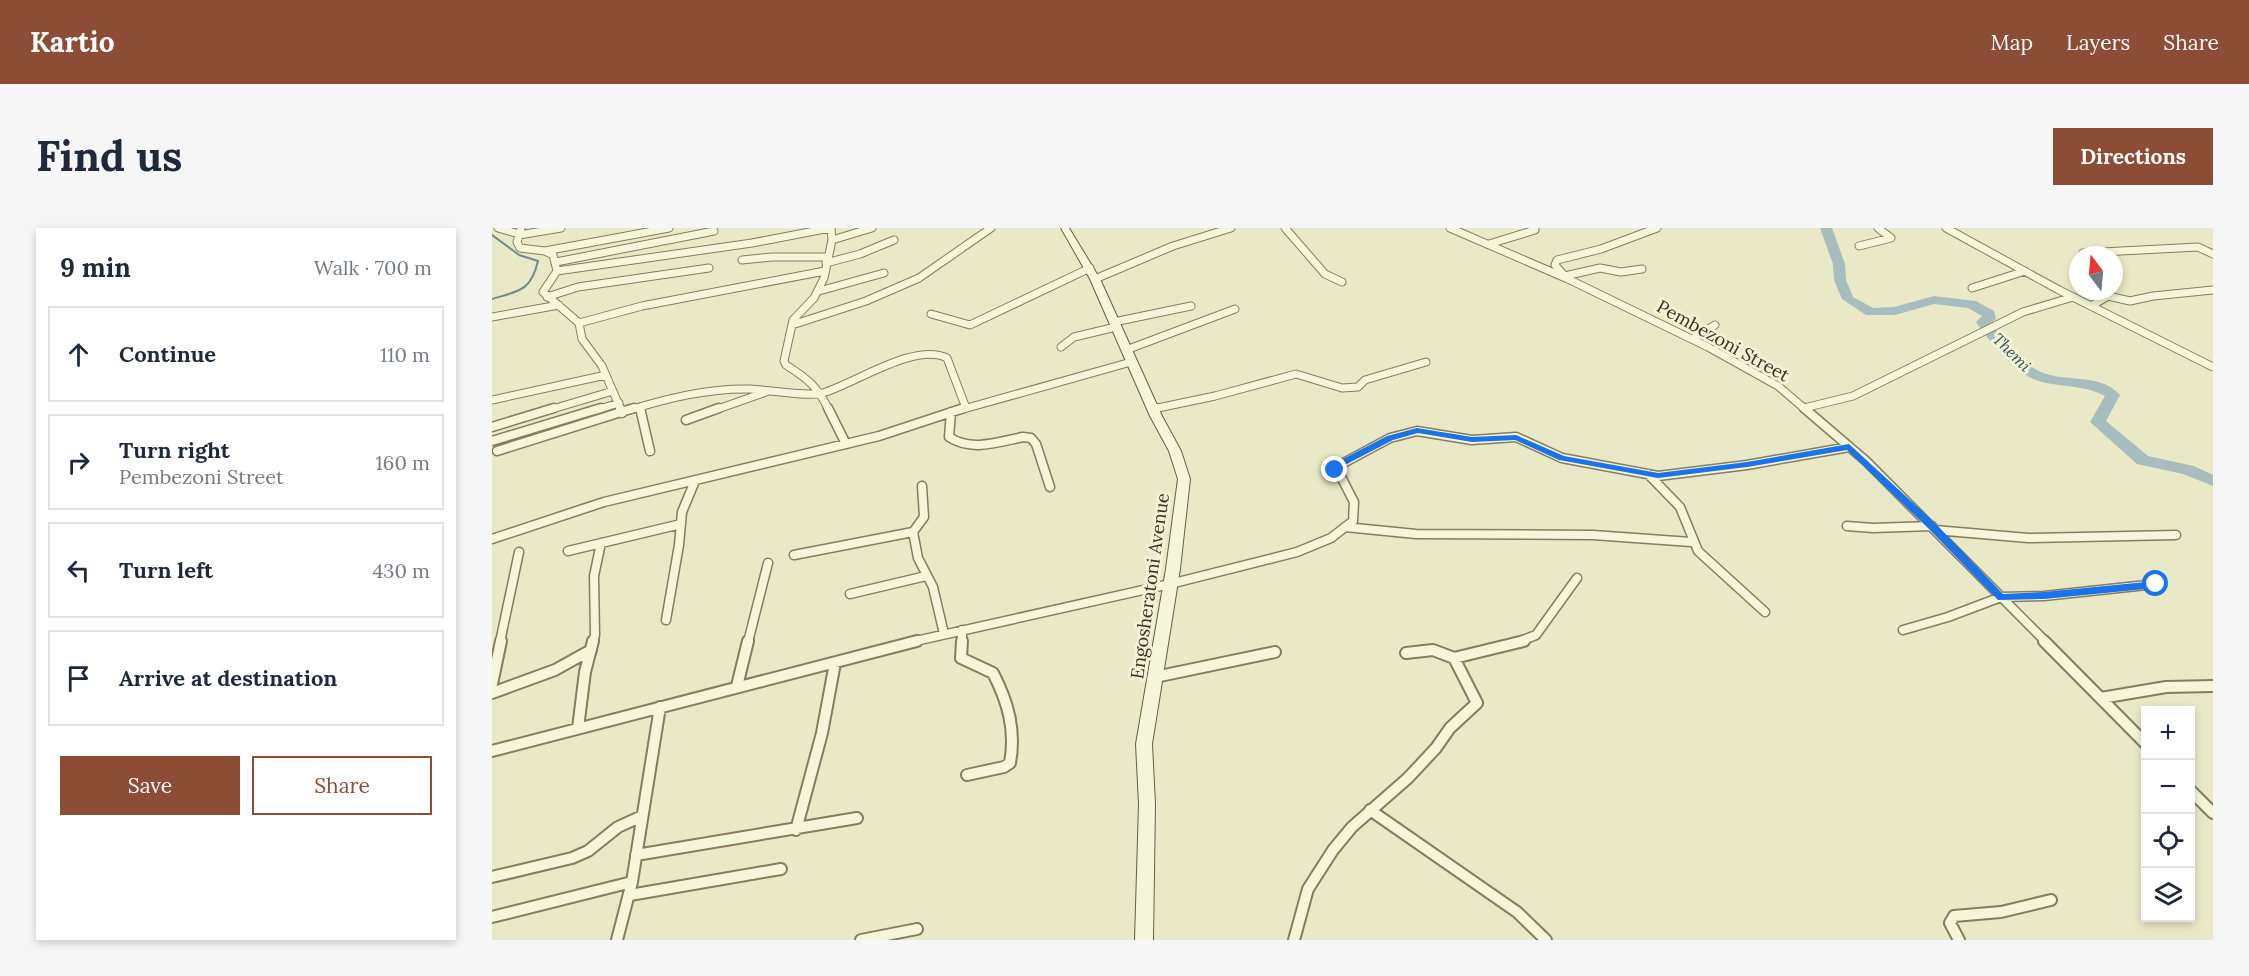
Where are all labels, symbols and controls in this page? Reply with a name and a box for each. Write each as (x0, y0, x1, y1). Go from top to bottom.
text: Kartio (30, 24, 114, 60)
text: Map (1990, 29, 2033, 56)
text: Layers (2066, 29, 2130, 56)
text: Share (2163, 29, 2219, 56)
button: Directions (2053, 128, 2213, 185)
text: Find us (36, 129, 182, 183)
north arrow (2069, 246, 2123, 300)
text: 9 min (60, 251, 131, 284)
text: Walk · 700 m (314, 255, 432, 280)
street label: Pembezoni Street (1653, 295, 1794, 387)
water label: Themi (1989, 329, 2035, 375)
icon: ahead (62, 338, 95, 371)
text: Continue (119, 340, 216, 368)
text: 110 m (380, 342, 430, 367)
text: Turn right (119, 436, 230, 464)
icon: right (62, 446, 95, 479)
text: 160 m (376, 450, 430, 475)
route end (1321, 456, 1347, 482)
text: Pembezoni Street (119, 464, 284, 489)
street label: Engosheratoni Avenue (1125, 491, 1174, 680)
icon: left (62, 554, 95, 587)
text: Turn left (119, 556, 213, 584)
text: 430 m (372, 558, 430, 583)
route start (2142, 570, 2168, 596)
icon: arrive (62, 662, 95, 695)
text: Arrive at destination (119, 664, 337, 692)
map controls (2141, 706, 2195, 922)
button: + (2141, 706, 2195, 760)
button: Save (60, 756, 240, 815)
button: Share (252, 756, 432, 815)
button: − (2141, 760, 2195, 814)
button: locate (2141, 814, 2195, 868)
button: layers (2141, 868, 2195, 922)

